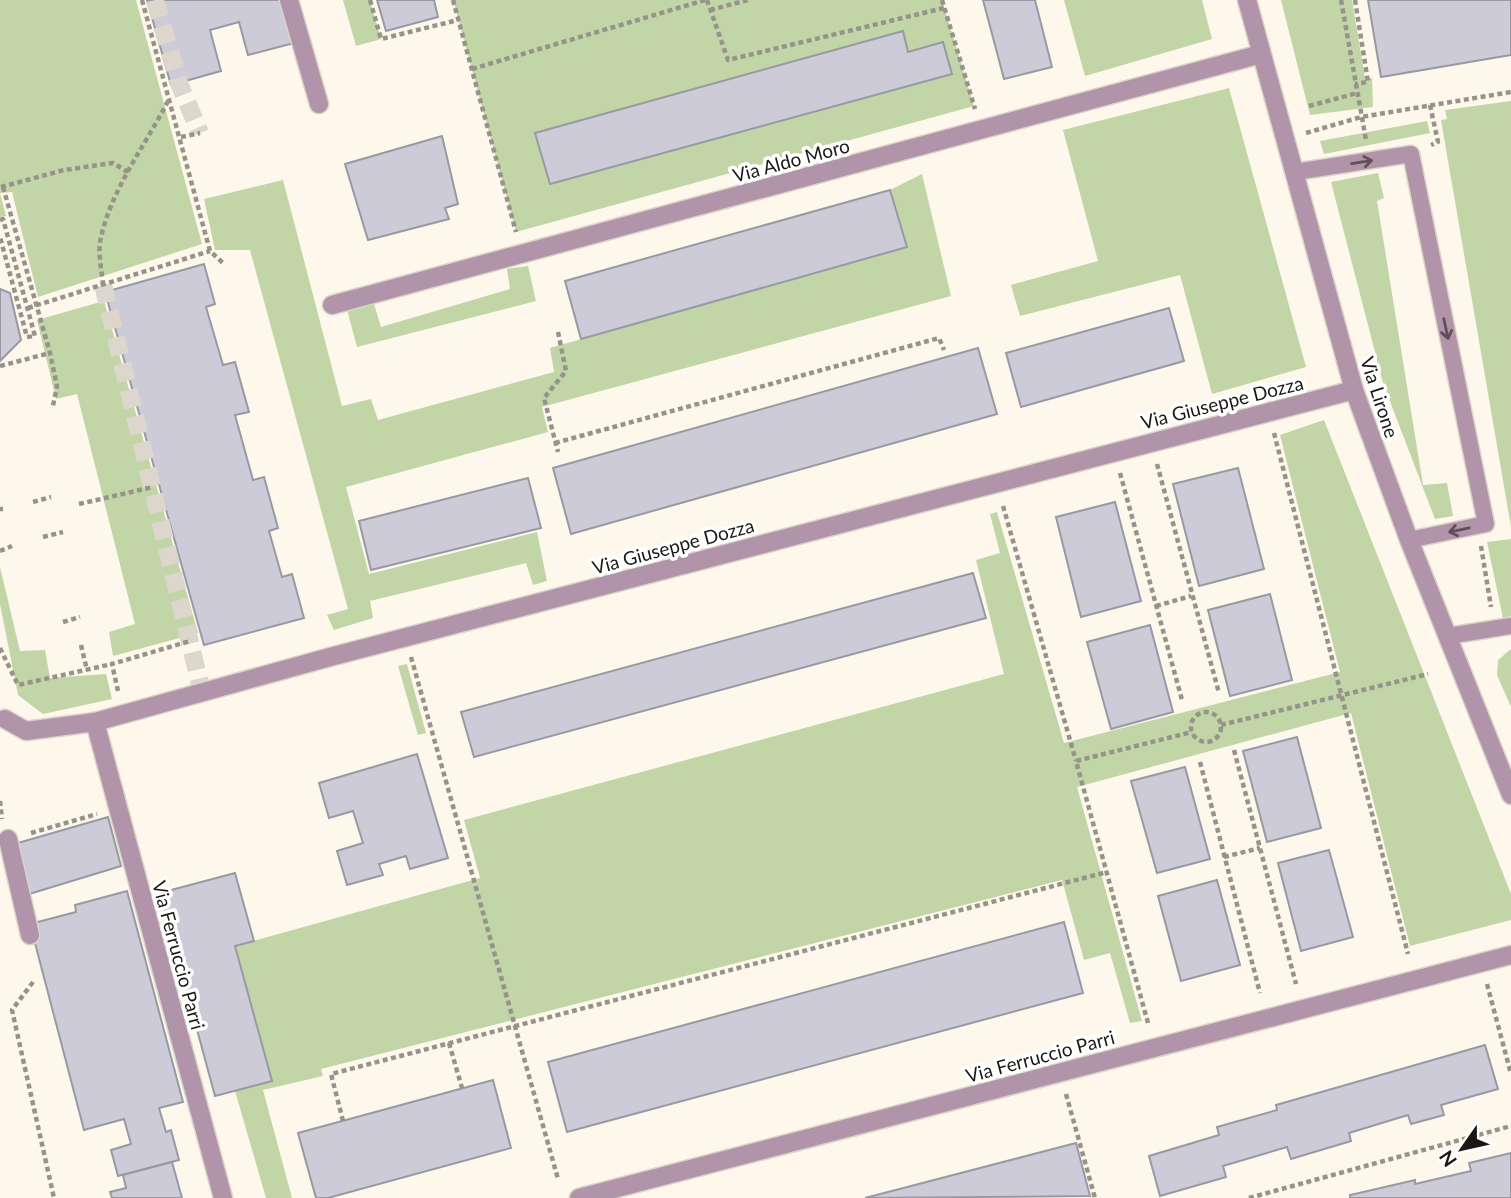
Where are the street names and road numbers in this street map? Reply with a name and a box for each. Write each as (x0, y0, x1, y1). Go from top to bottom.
street label: Via Aldo Moro (730, 133, 852, 187)
street label: Via Lirone (1356, 354, 1404, 440)
street label: Via Giuseppe Dozza (1138, 371, 1306, 433)
street label: Via Giuseppe Dozza (590, 513, 756, 579)
street label: Via Ferruccio Parri (148, 878, 210, 1032)
street label: Via Ferruccio Parri (963, 1025, 1117, 1087)

